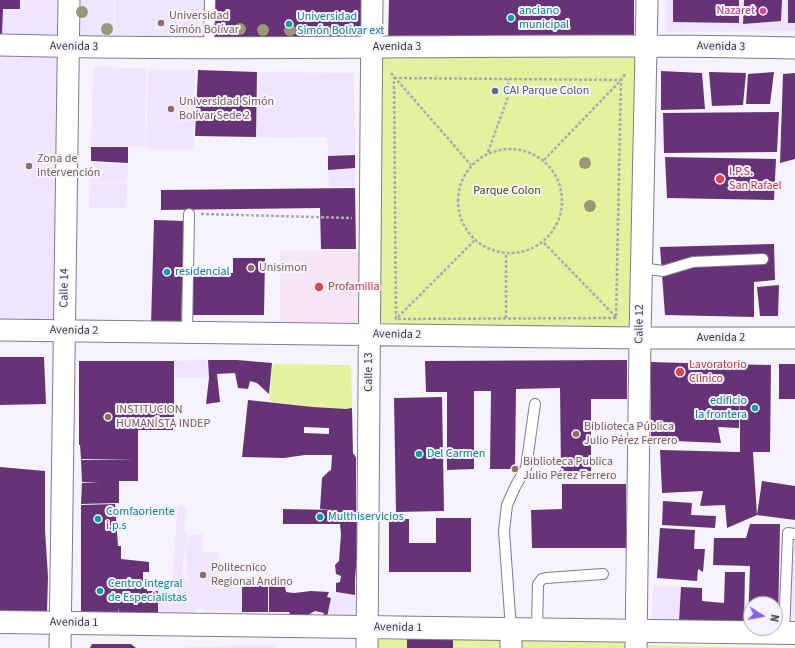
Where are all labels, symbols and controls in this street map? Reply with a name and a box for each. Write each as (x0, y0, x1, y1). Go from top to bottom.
place label: anciano municipal (519, 4, 569, 32)
place label: Nazaret (716, 4, 755, 18)
marker: Nazaret (758, 6, 768, 16)
place label: Universidad Simón Bolívar (169, 9, 239, 37)
place label: Universidad Simón Bolívar ext (297, 10, 384, 38)
marker: anciano municipal (506, 13, 516, 23)
marker: Universidad Simón Bolívar (156, 18, 166, 28)
marker: Universidad Simón Bolívar ext (284, 19, 294, 29)
street label: Avenida 3 (50, 39, 98, 55)
street label: Avenida 3 (697, 39, 745, 55)
street label: Avenida 3 (373, 40, 421, 54)
place label: CAI Parque Colon (503, 84, 589, 98)
marker: CAI Parque Colon (490, 86, 500, 96)
place label: Universidad Simón Bolívar Sede 2 (179, 95, 274, 123)
marker: Universidad Simón Bolívar Sede 2 (166, 104, 176, 114)
place label: Zona de intervención (37, 152, 100, 180)
marker: Zona de intervención (24, 161, 34, 171)
place label: I.P.S. San Rafael (729, 165, 782, 193)
marker: I.P.S. San Rafael (714, 173, 726, 185)
park label: Parque Colon (473, 184, 541, 198)
place label: Unisimon (259, 261, 307, 275)
marker: Unisimon (246, 263, 256, 273)
place label: residencial (175, 265, 230, 279)
marker: residencial (162, 267, 172, 277)
street label: Calle 14 (57, 268, 73, 308)
place label: Profamilia (328, 280, 380, 294)
marker: Profamilia (313, 281, 325, 293)
street label: Calle 12 (632, 304, 648, 344)
street label: Avenida 2 (50, 323, 98, 339)
street label: Avenida 2 (373, 327, 421, 343)
street label: Avenida 2 (697, 331, 745, 345)
street label: Calle 13 (362, 352, 376, 392)
place label: Lavoratorio Clinico (689, 358, 747, 386)
marker: Lavoratorio Clinico (674, 366, 686, 378)
place label: edificio la frontera (695, 394, 747, 422)
place label: INSTITUCION HUMANÍSTA INDEP (116, 403, 210, 431)
marker: edificio la frontera (750, 403, 760, 413)
marker: INSTITUCION HUMANÍSTA INDEP (103, 412, 113, 422)
place label: Biblioteca Pública Julio Pérez Ferrero (584, 420, 678, 448)
marker: Biblioteca Pública Julio Pérez Ferrero (571, 429, 581, 439)
place label: Del Carmen (427, 447, 485, 461)
marker: Del Carmen (414, 449, 424, 459)
place label: Biblioteca Publica Julio Pérez Ferrero (523, 455, 617, 483)
marker: Biblioteca Publica Julio Pérez Ferrero (510, 464, 520, 474)
place label: Comfaoriente i.p.s (106, 505, 175, 533)
place label: Multhiservicios (328, 510, 404, 524)
marker: Multhiservicios (315, 512, 325, 522)
marker: Comfaoriente i.p.s (93, 514, 103, 524)
place label: Politecnico Regional Andino (211, 561, 293, 589)
marker: Politecnico Regional Andino (198, 570, 208, 580)
place label: Centro integral de Especialistas (108, 577, 187, 605)
marker: Centro integral de Especialistas (95, 586, 105, 596)
north arrow (743, 596, 783, 636)
text: N (766, 613, 782, 623)
street label: Avenida 1 (50, 615, 98, 631)
street label: Avenida 1 (374, 620, 422, 636)

